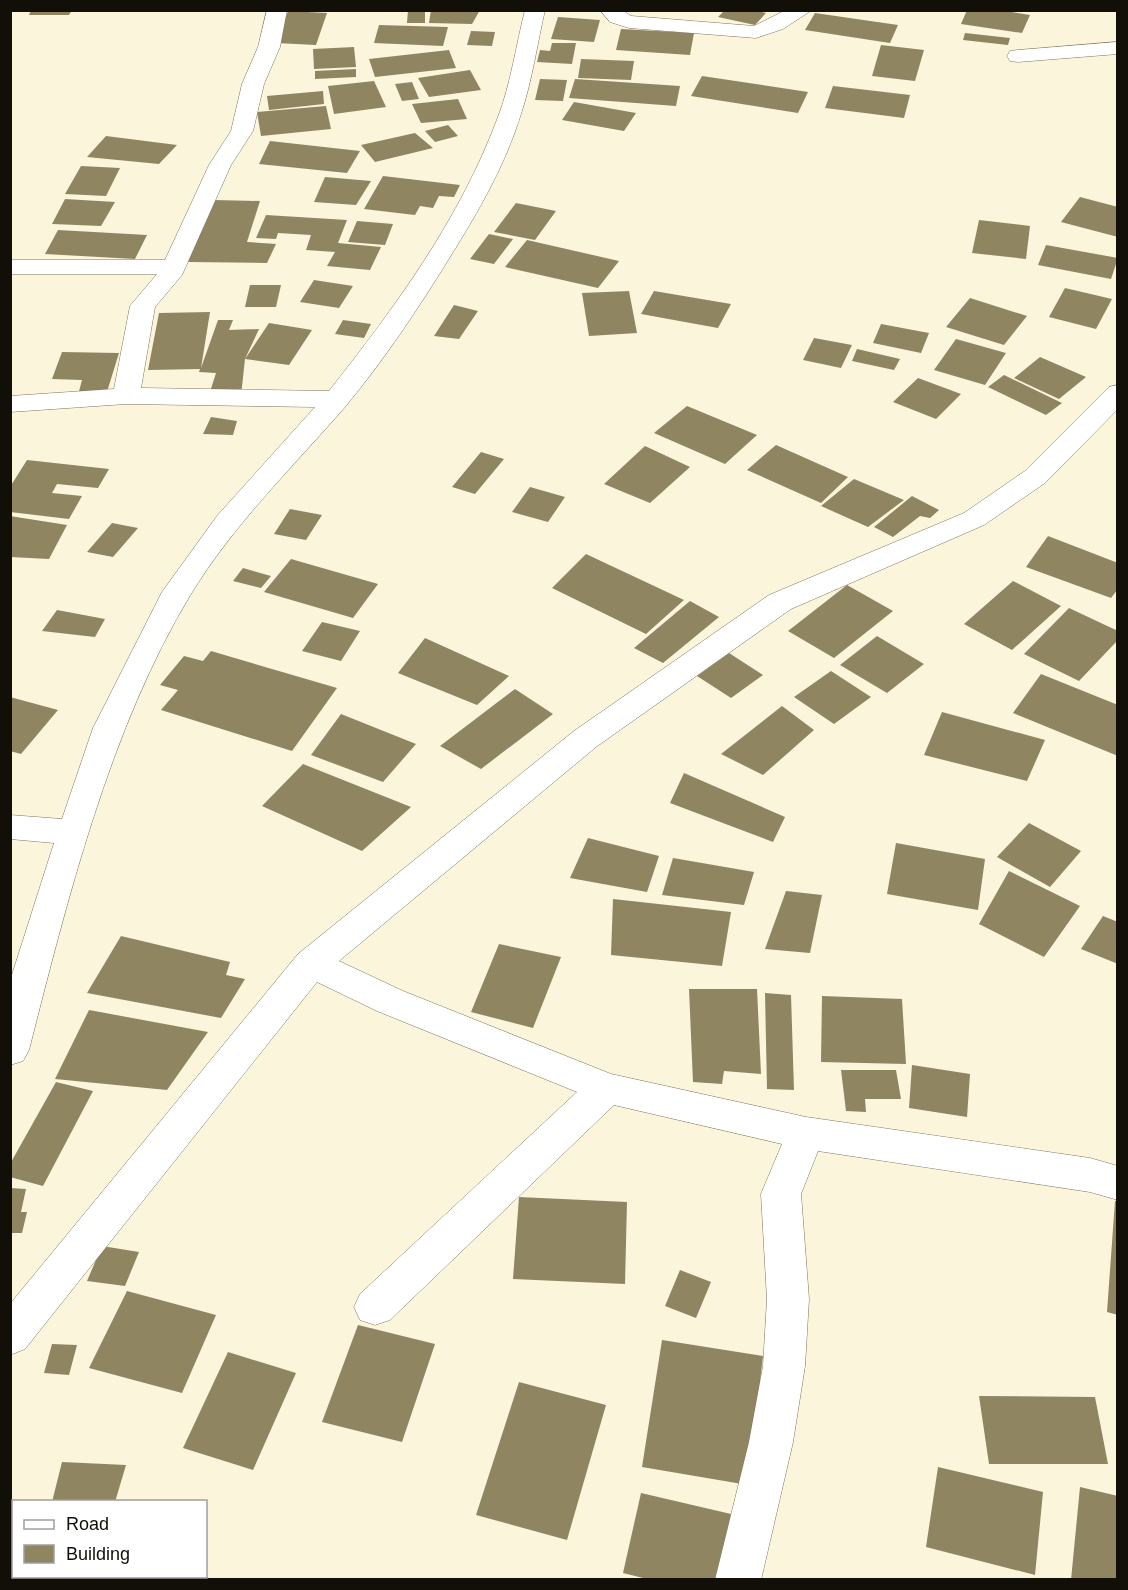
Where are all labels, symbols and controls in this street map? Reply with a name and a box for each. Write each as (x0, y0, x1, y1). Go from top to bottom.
legend (12, 1500, 207, 1578)
text: Road (66, 1514, 109, 1534)
text: Building (66, 1544, 130, 1564)

